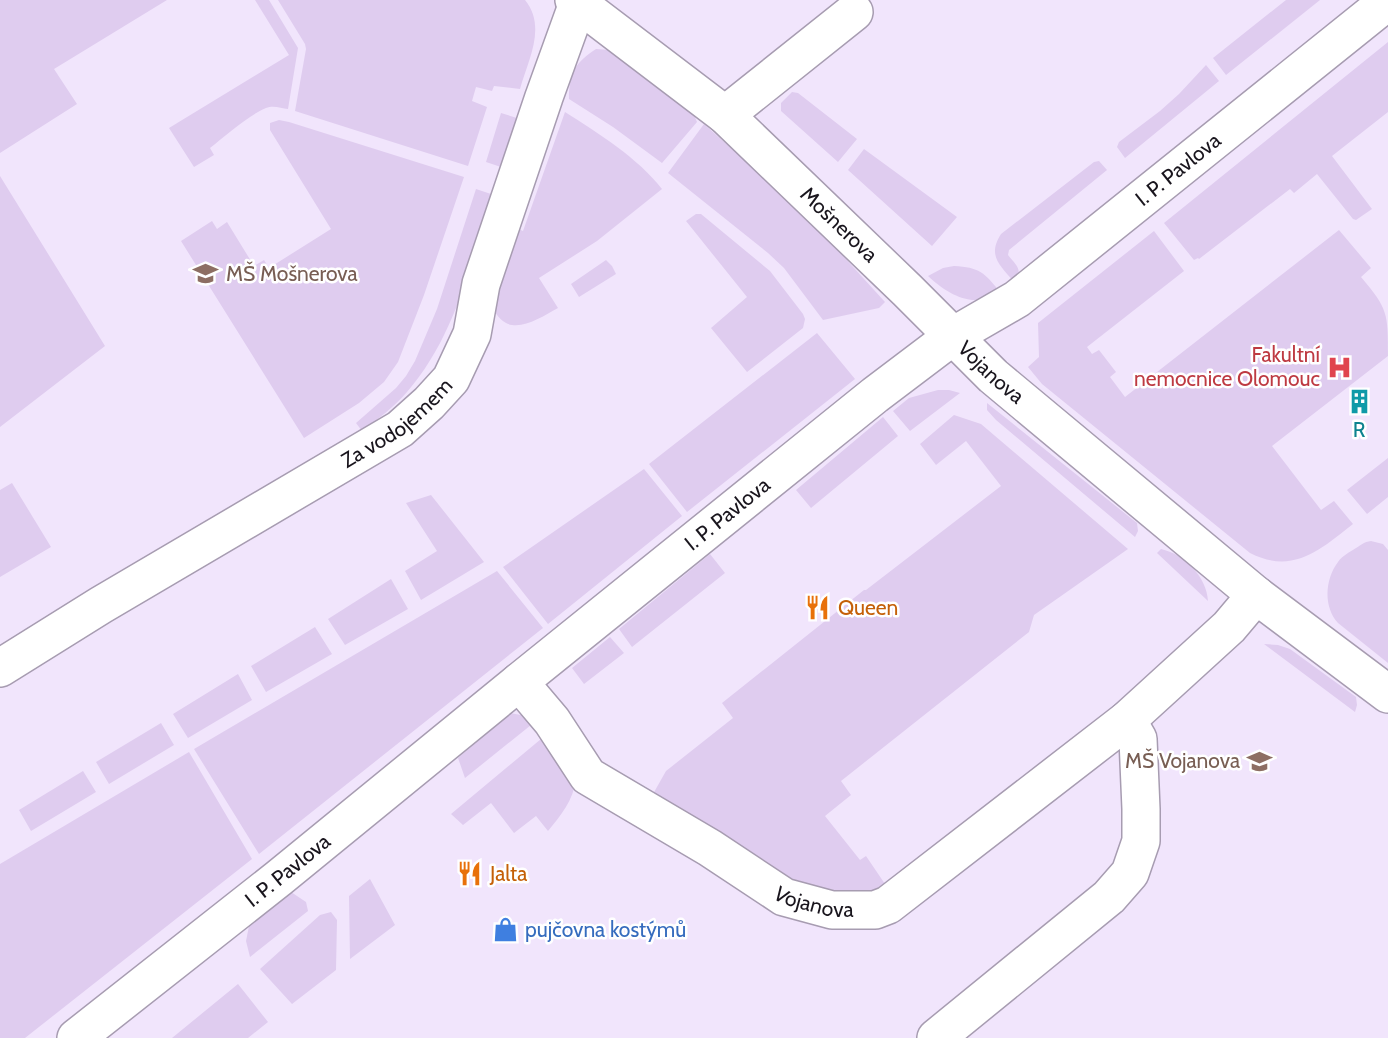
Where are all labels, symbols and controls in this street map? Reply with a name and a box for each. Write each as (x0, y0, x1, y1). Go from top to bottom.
street label: I. P. Pavlova (1130, 127, 1225, 211)
street label: Mošnerova (796, 181, 883, 267)
school or university icon: MŠ Mošnerova (192, 260, 220, 288)
place label: MŠ Mošnerova (226, 261, 358, 286)
street label: Vojanova (953, 335, 1029, 409)
place label: Fakultní nemocnice Olomouc (1134, 342, 1321, 391)
hospital icon: Fakultní nemocnice Olomouc (1326, 353, 1354, 381)
street label: Za vodojemem (337, 373, 457, 473)
building icon: R (1345, 387, 1373, 415)
place label: R (1353, 417, 1366, 442)
street label: I. P. Pavlova (679, 472, 775, 555)
restaurant icon: Queen (804, 594, 832, 622)
place label: Queen (838, 595, 898, 620)
school or university icon: MŠ Vojanova (1246, 747, 1274, 775)
place label: MŠ Vojanova (1125, 748, 1240, 774)
street label: I. P. Pavlova (240, 828, 335, 912)
restaurant icon: Jalta (456, 860, 484, 888)
place label: Jalta (489, 861, 527, 886)
street label: Vojanova (769, 881, 854, 922)
shop icon: pujčovna kostýmů (491, 916, 519, 944)
place label: pujčovna kostýmů (525, 917, 686, 943)

